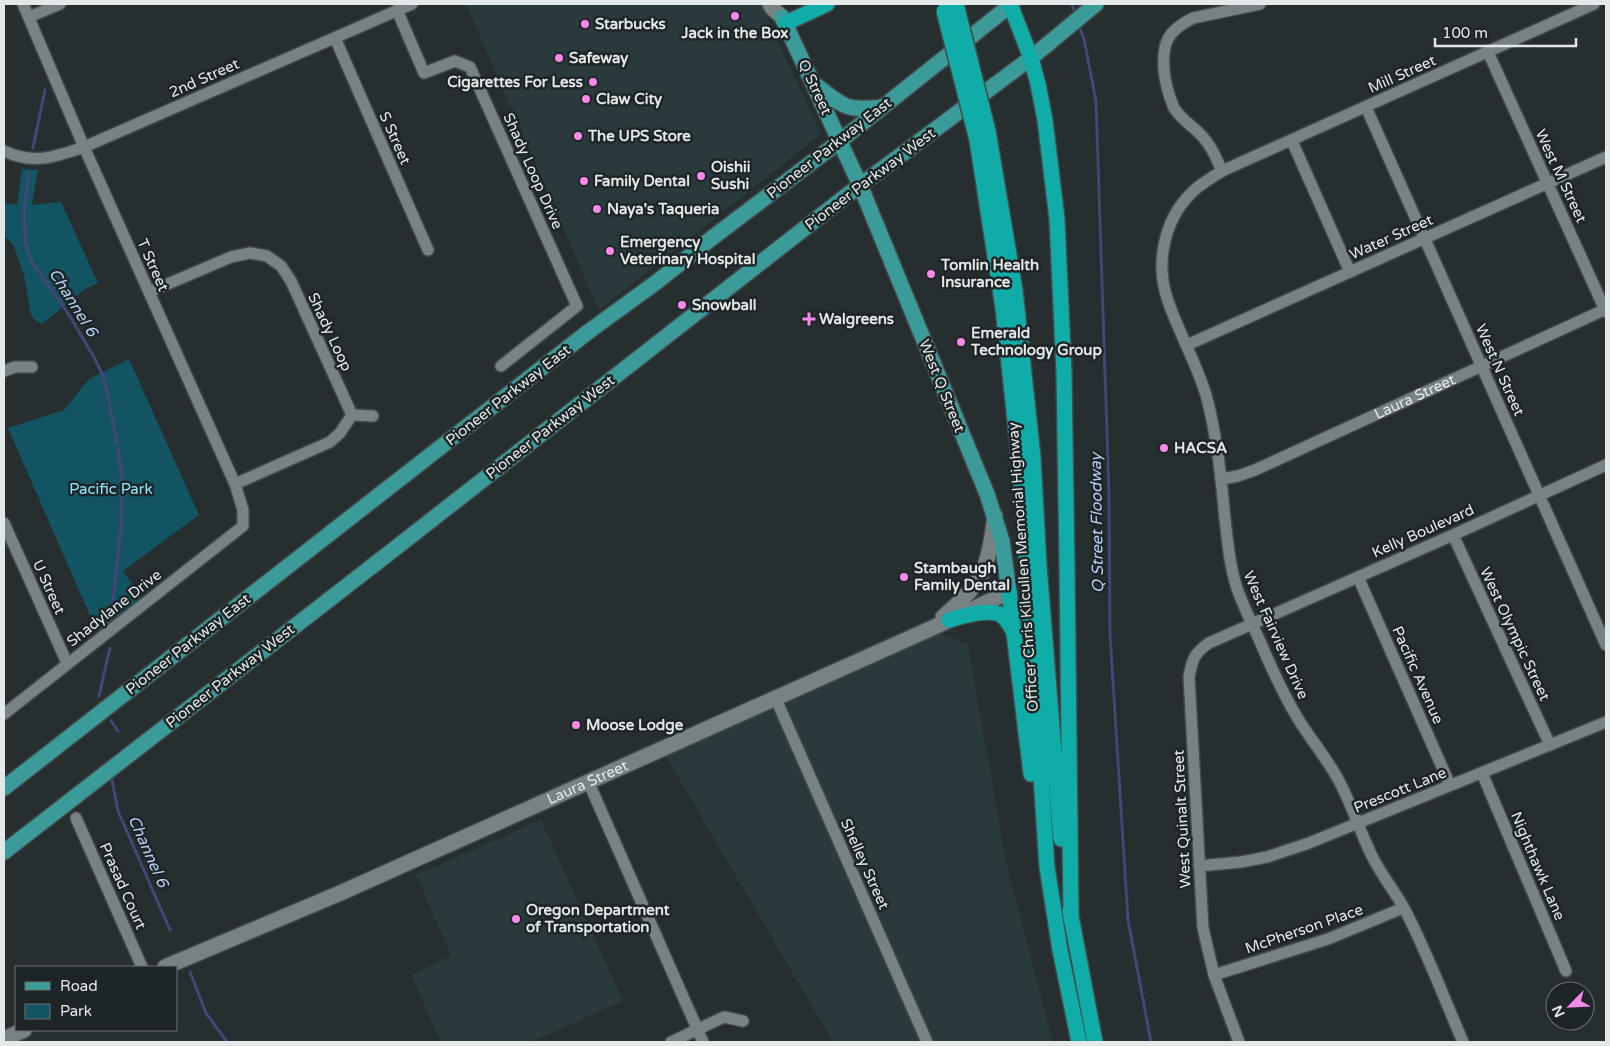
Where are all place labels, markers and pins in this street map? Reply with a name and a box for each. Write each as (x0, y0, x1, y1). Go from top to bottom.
marker: Jack in the Box (729, 10, 741, 22)
place label: Starbucks (595, 15, 666, 33)
marker: Starbucks (579, 18, 591, 30)
place label: Jack in the Box (681, 24, 788, 42)
place label: Safeway (569, 49, 628, 68)
marker: Safeway (553, 52, 565, 64)
place label: Cigarettes For Less (447, 73, 583, 92)
marker: Cigarettes For Less (587, 76, 599, 88)
place label: Claw City (596, 90, 662, 109)
marker: Claw City (580, 93, 592, 105)
place label: The UPS Store (587, 127, 691, 145)
marker: The UPS Store (572, 130, 584, 142)
place label: Oishii Sushi (711, 158, 751, 193)
marker: Oishii Sushi (695, 170, 707, 182)
place label: Family Dental (594, 172, 690, 191)
marker: Family Dental (578, 175, 590, 187)
place label: Naya's Taqueria (607, 200, 720, 219)
marker: Naya's Taqueria (591, 203, 603, 215)
place label: Emergency Veterinary Hospital (620, 233, 755, 269)
marker: Emergency Veterinary Hospital (604, 245, 616, 257)
place label: Tomlin Health Insurance (940, 256, 1039, 291)
marker: Tomlin Health Insurance (925, 268, 937, 280)
place label: Snowball (692, 296, 757, 314)
marker: Snowball (676, 299, 688, 311)
place label: Walgreens (819, 310, 894, 329)
marker: Walgreens (803, 313, 815, 325)
place label: Emerald Technology Group (970, 324, 1102, 360)
marker: Emerald Technology Group (955, 336, 967, 348)
place label: HACSA (1174, 439, 1227, 457)
marker: HACSA (1158, 442, 1170, 454)
place label: Stambaugh Family Dental (914, 559, 1010, 595)
marker: Stambaugh Family Dental (898, 571, 910, 583)
place label: Moose Lodge (586, 716, 684, 735)
marker: Moose Lodge (570, 719, 582, 731)
place label: Oregon Department of Transportation (526, 901, 670, 937)
marker: Oregon Department of Transportation (510, 913, 522, 925)

